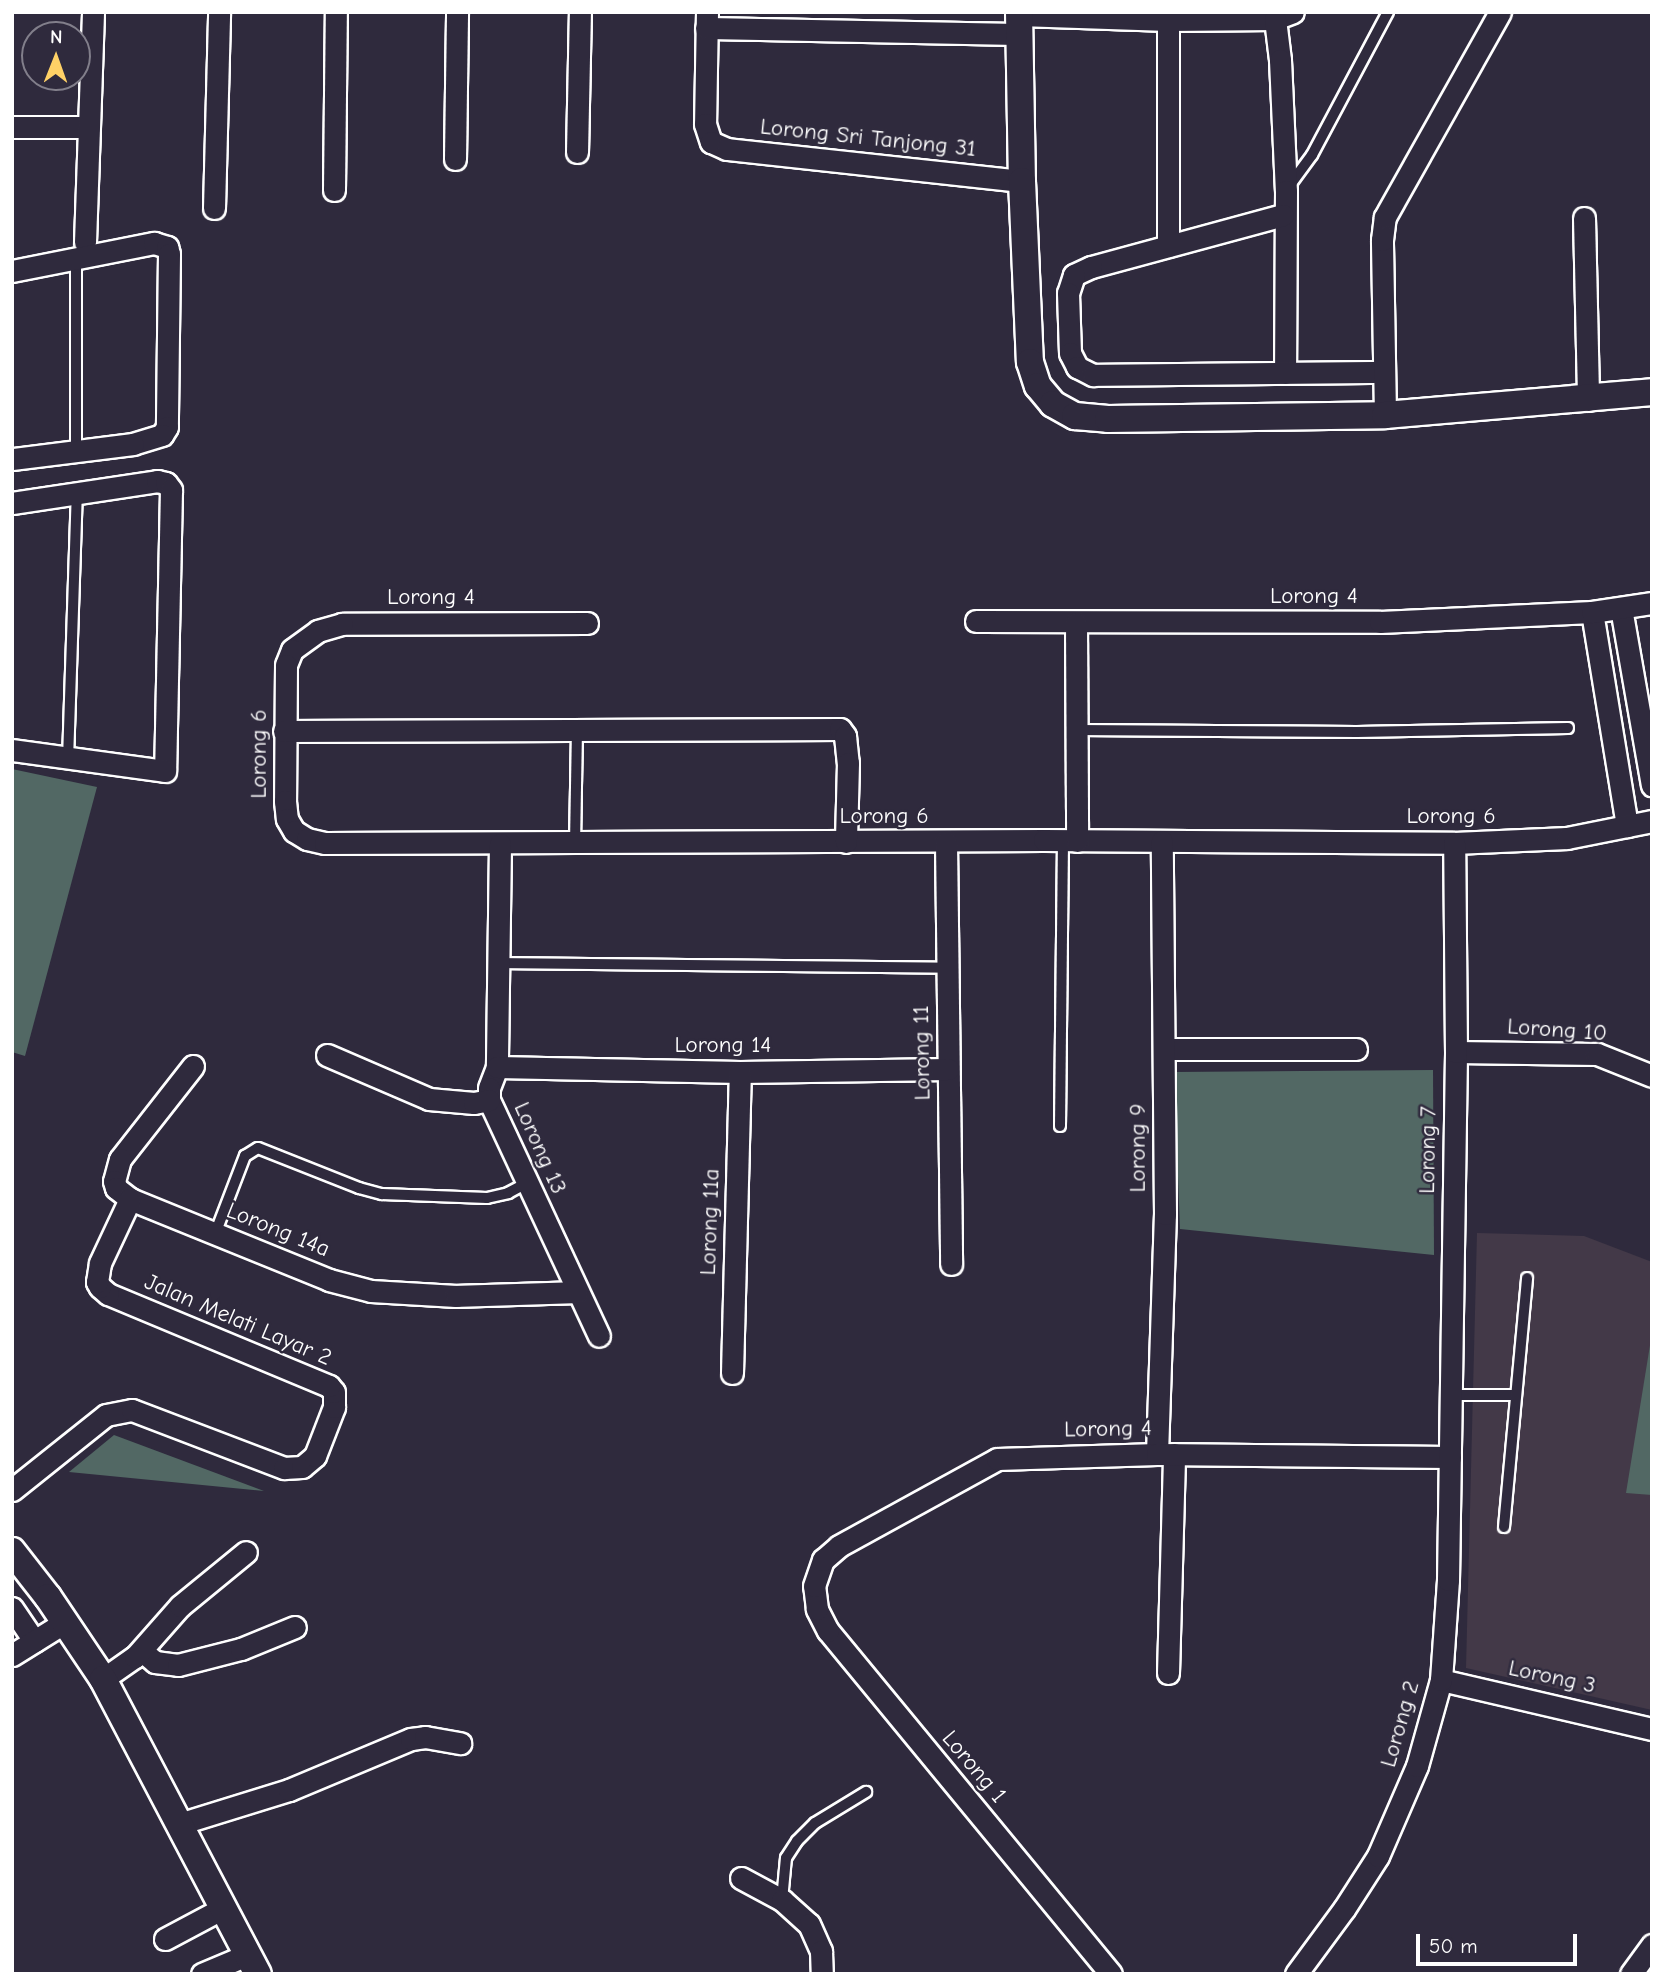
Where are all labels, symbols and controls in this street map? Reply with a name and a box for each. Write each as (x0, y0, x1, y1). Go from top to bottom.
north arrow (21, 21, 91, 91)
text: N (50, 26, 63, 48)
street label: Lorong Sri Tanjong 31 (759, 113, 977, 163)
street label: Lorong 4 (1270, 582, 1358, 610)
street label: Lorong 4 (387, 583, 475, 611)
street label: Lorong 6 (245, 709, 273, 799)
street label: Lorong 6 (839, 802, 929, 830)
street label: Lorong 6 (1406, 802, 1496, 830)
street label: Lorong 11 (907, 1005, 937, 1101)
street label: Lorong 10 (1506, 1013, 1608, 1047)
street label: Lorong 14 (675, 1031, 771, 1059)
street label: Lorong 13 (508, 1098, 572, 1198)
street label: Lorong 9 (1124, 1104, 1152, 1192)
street label: Lorong 7 (1413, 1106, 1443, 1194)
street label: Lorong 11a (694, 1168, 726, 1276)
street label: Lorong 14a (222, 1197, 334, 1263)
street label: Jalan Melati Layar 2 (140, 1268, 336, 1372)
street label: Lorong 4 (1064, 1414, 1152, 1444)
street label: Lorong 3 (1506, 1654, 1598, 1700)
street label: Lorong 2 (1374, 1678, 1426, 1770)
street label: Lorong 1 (936, 1725, 1012, 1809)
scale bar (1419, 1920, 1580, 1964)
text: 50 m (1429, 1934, 1478, 1958)

